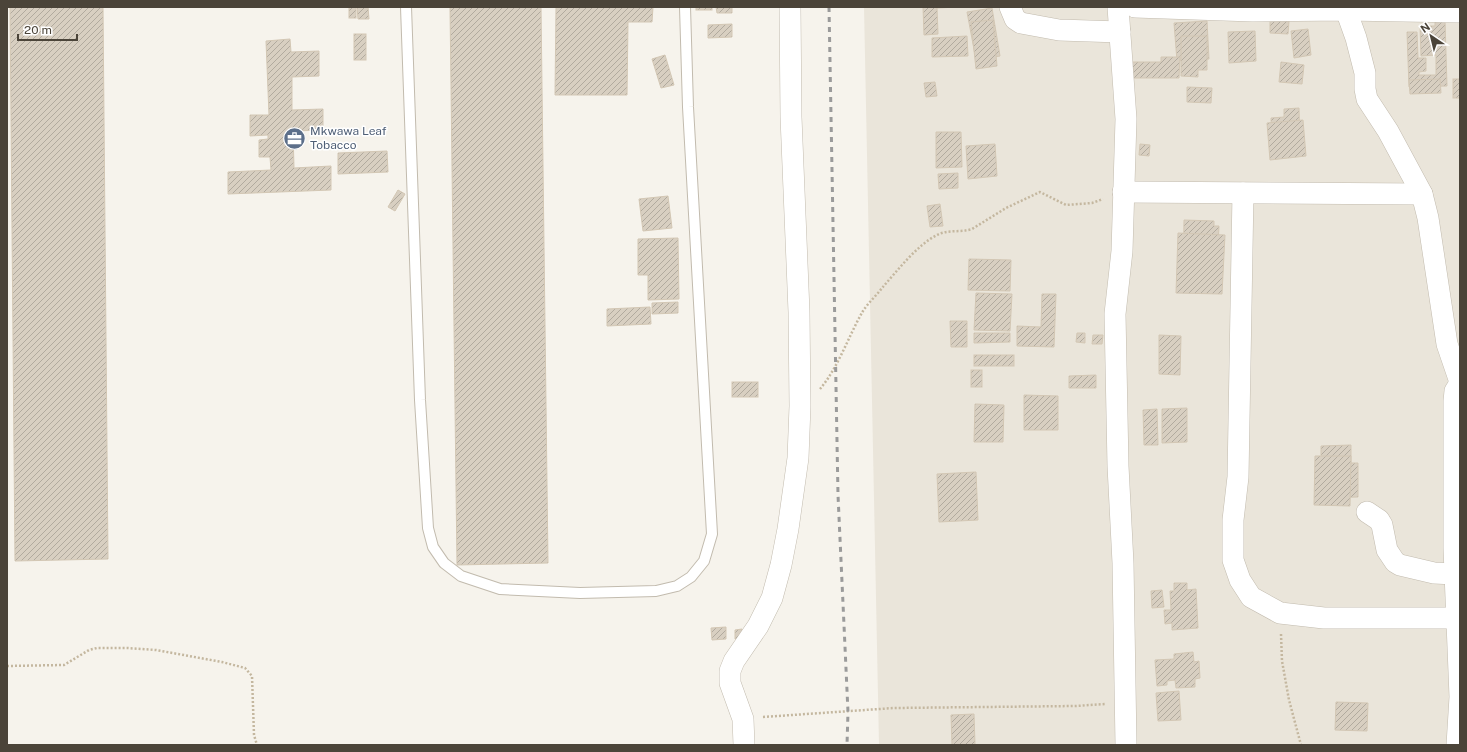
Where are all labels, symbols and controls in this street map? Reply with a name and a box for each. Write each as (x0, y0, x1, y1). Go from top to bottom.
scale bar (18, 16, 77, 42)
north arrow (1411, 16, 1451, 56)
text: N (1418, 20, 1432, 35)
text: 20 m (24, 23, 52, 37)
place label: Mkwawa Leaf Tobacco (310, 124, 387, 152)
office icon: Mkwawa Leaf Tobacco (282, 125, 308, 151)

